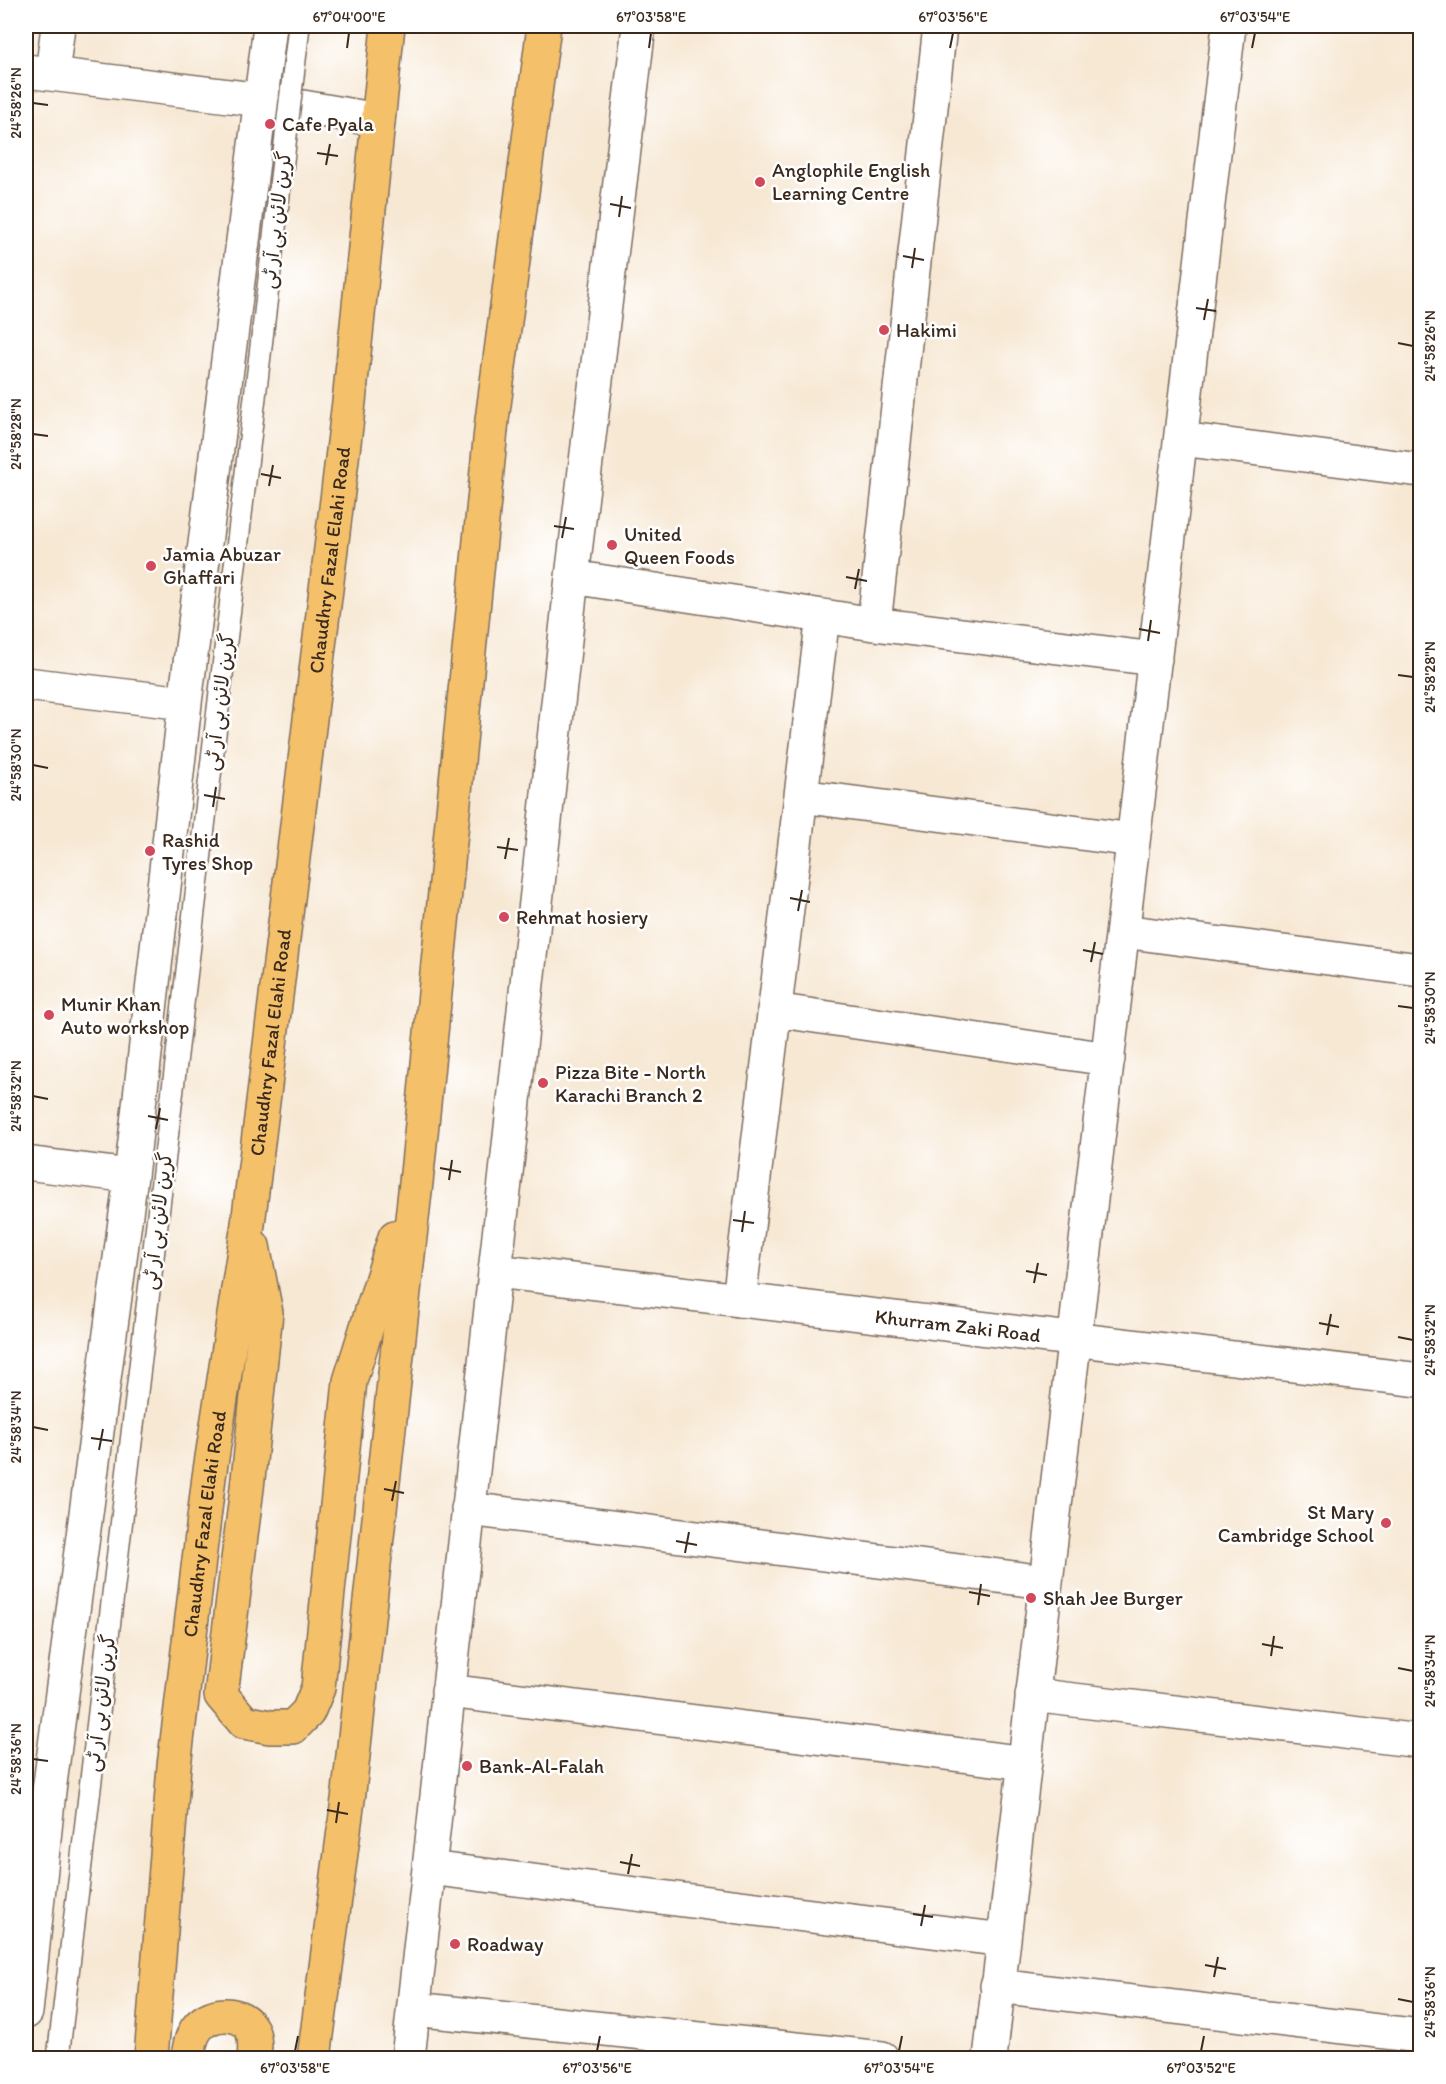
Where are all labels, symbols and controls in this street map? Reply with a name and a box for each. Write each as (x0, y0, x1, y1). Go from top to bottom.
text: 67°04'00"E (312, 8, 386, 26)
text: 67°03'58"E (616, 8, 686, 26)
text: 67°03'56"E (918, 8, 988, 26)
text: 67°03'54"E (1220, 8, 1290, 26)
text: 24°58'26"N (7, 67, 25, 139)
place label: Cafe Pyala (282, 112, 375, 136)
marker: Cafe Pyala (263, 117, 277, 131)
street label: گرین لائن بی آر ٹی (256, 150, 297, 290)
place label: Anglophile English Learning Centre (772, 158, 930, 205)
marker: Anglophile English Learning Centre (753, 175, 767, 189)
text: 24°58'26"N (1421, 310, 1439, 382)
place label: Hakimi (896, 318, 957, 342)
marker: Hakimi (877, 323, 891, 337)
text: 24°58'28"N (7, 398, 25, 470)
street label: Chaudhry Fazal Elahi Road (304, 445, 355, 675)
place label: United Queen Foods (624, 522, 735, 569)
marker: United Queen Foods (605, 538, 619, 552)
place label: Jamia Abuzar Ghaffari (163, 542, 281, 589)
marker: Jamia Abuzar Ghaffari (144, 559, 158, 573)
street label: گرین لائن بی آر ٹی (199, 632, 240, 772)
text: 24°58'28"N (1421, 641, 1439, 713)
text: 24°58'30"N (7, 728, 25, 802)
place label: Rashid Tyres Shop (162, 828, 253, 875)
marker: Rashid Tyres Shop (143, 844, 157, 858)
place label: Rehmat hosiery (516, 905, 649, 929)
marker: Rehmat hosiery (497, 910, 511, 924)
street label: Chaudhry Fazal Elahi Road (244, 927, 296, 1157)
text: 24°58'30"N (1421, 971, 1439, 1045)
place label: Munir Khan Auto workshop (61, 992, 189, 1039)
marker: Munir Khan Auto workshop (42, 1008, 56, 1022)
text: 24°58'32"N (7, 1060, 25, 1132)
place label: Pizza Bite - North Karachi Branch 2 (555, 1060, 706, 1107)
marker: Pizza Bite - North Karachi Branch 2 (536, 1076, 550, 1090)
street label: گرین لائن بی آر ٹی (137, 1151, 178, 1291)
street label: Khurram Zaki Road (874, 1304, 1042, 1347)
text: 24°58'32"N (1421, 1304, 1439, 1376)
text: 24°58'34"N (7, 1390, 25, 1464)
street label: Chaudhry Fazal Elahi Road (178, 1409, 231, 1639)
place label: St Mary Cambridge School (1218, 1500, 1375, 1547)
marker: St Mary Cambridge School (1379, 1516, 1393, 1530)
place label: Shah Jee Burger (1043, 1586, 1183, 1610)
marker: Shah Jee Burger (1024, 1591, 1038, 1605)
street label: گرین لائن بی آر ٹی (80, 1633, 121, 1773)
text: 24°58'34"N (1421, 1634, 1439, 1708)
text: 24°58'36"N (7, 1723, 25, 1795)
place label: Bank-Al-Falah (479, 1754, 604, 1778)
marker: Bank-Al-Falah (460, 1759, 474, 1773)
place label: Roadway (467, 1932, 544, 1956)
marker: Roadway (448, 1937, 462, 1951)
text: 24°58'36"N (1421, 1966, 1439, 2038)
text: 67°03'58"E (260, 2059, 330, 2077)
text: 67°03'56"E (562, 2059, 632, 2077)
text: 67°03'54"E (864, 2059, 934, 2077)
text: 67°03'52"E (1166, 2059, 1236, 2077)

